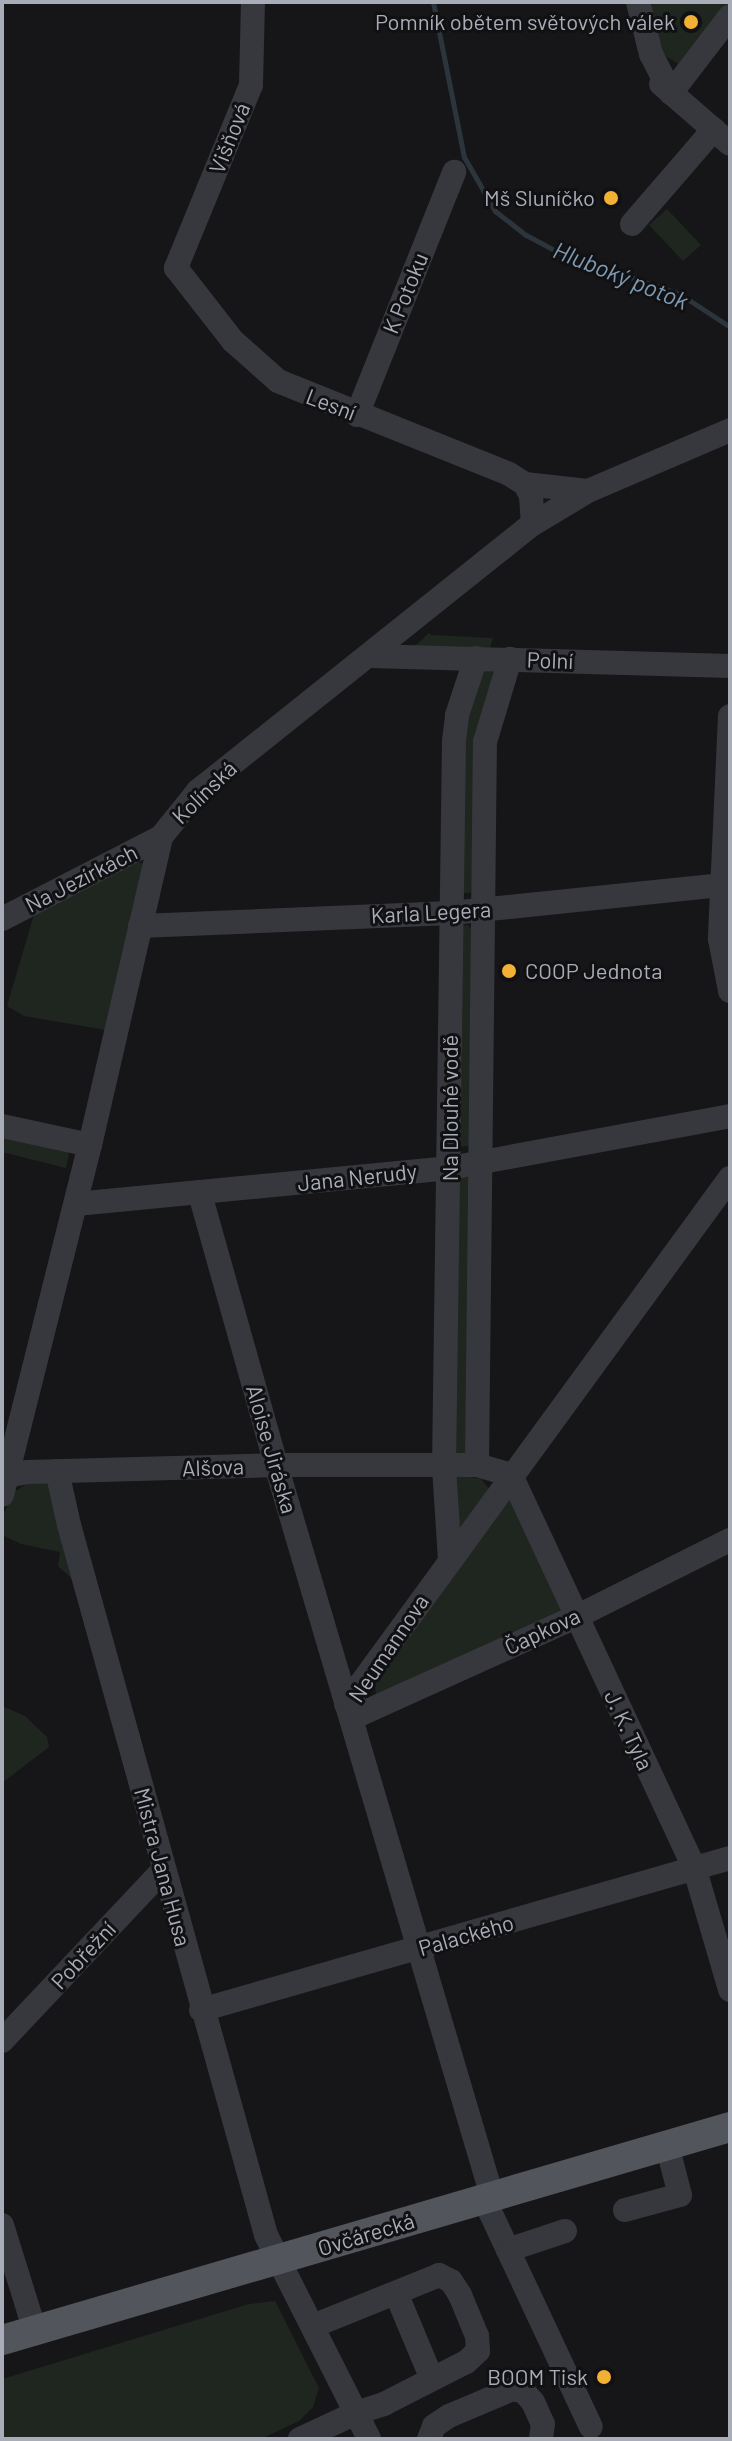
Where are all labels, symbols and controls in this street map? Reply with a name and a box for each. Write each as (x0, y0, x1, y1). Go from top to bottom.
place label: Pomník obětem světových válek (375, 9, 675, 35)
marker: Pomník obětem světových válek (682, 13, 700, 31)
street label: Višňová (203, 99, 255, 177)
place label: Mš Sluníčko (484, 185, 595, 211)
marker: Mš Sluníčko (602, 189, 620, 207)
water label: Hluboký potok (549, 235, 693, 315)
street label: K Potoku (377, 249, 433, 337)
street label: Lesní (302, 383, 360, 425)
street label: Polní (526, 646, 574, 674)
street label: Kolínská (166, 755, 242, 829)
street label: Na Jezírkách (20, 838, 142, 918)
street label: Karla Legera (370, 896, 492, 928)
place label: COOP Jednota (525, 958, 662, 984)
marker: COOP Jednota (500, 962, 518, 980)
street label: Na Dlouhé vodě (437, 1035, 463, 1181)
street label: Jana Nerudy (296, 1158, 418, 1196)
street label: Aloise Jiráska (241, 1382, 303, 1516)
street label: Alšova (182, 1453, 244, 1481)
street label: Neumannova (342, 1589, 434, 1707)
street label: Čapkova (500, 1602, 584, 1660)
street label: J. K. Tyla (599, 1686, 659, 1774)
street label: Mistra Jana Husa (129, 1785, 197, 1949)
street label: Palackého (415, 1909, 517, 1961)
street label: Pobřežní (45, 1916, 121, 1994)
street label: Ovčárecká (315, 2207, 417, 2261)
place label: BOOM Tisk (487, 2364, 588, 2390)
marker: BOOM Tisk (595, 2368, 613, 2386)

